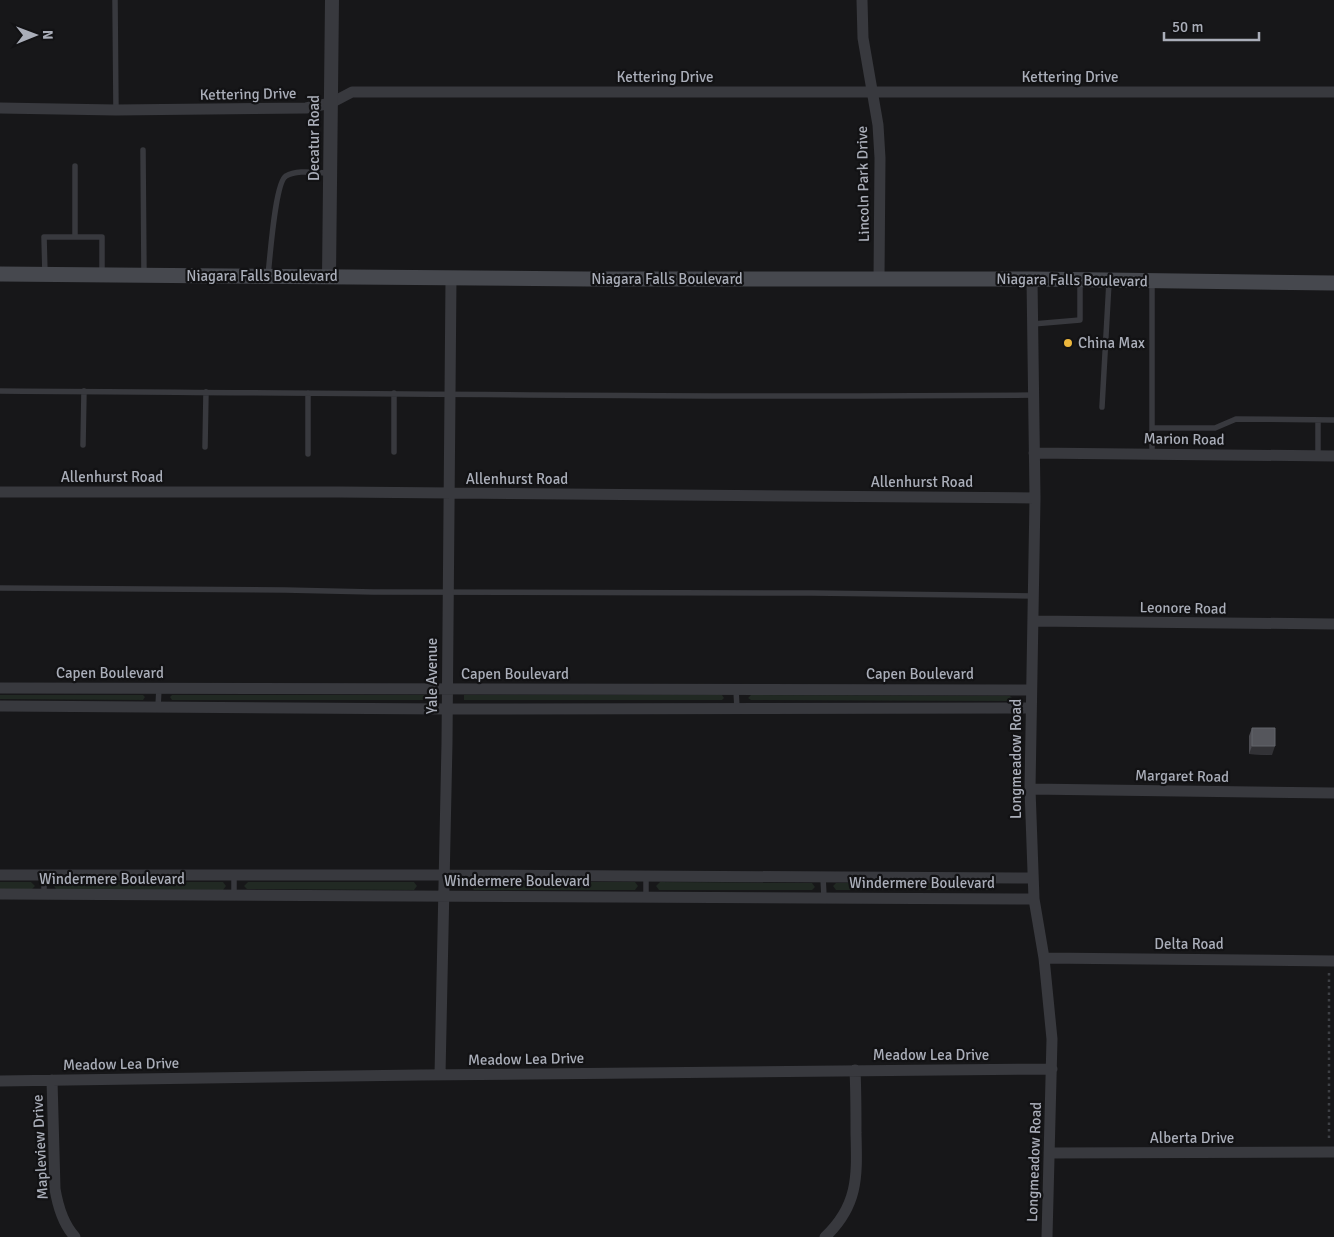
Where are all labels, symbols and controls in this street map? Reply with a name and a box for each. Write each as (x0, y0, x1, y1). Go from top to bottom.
north arrow (10, 10, 60, 60)
scale bar (1164, 10, 1259, 42)
text: 50 m (1172, 18, 1203, 36)
text: N (39, 30, 56, 40)
street label: Kettering Drive (617, 68, 713, 86)
street label: Kettering Drive (1022, 68, 1118, 86)
street label: Kettering Drive (199, 84, 297, 104)
street label: Decatur Road (305, 95, 323, 181)
street label: Lincoln Park Drive (853, 126, 873, 242)
street label: Niagara Falls Boulevard (186, 267, 338, 285)
street label: Niagara Falls Boulevard (591, 270, 743, 288)
street label: Niagara Falls Boulevard (996, 270, 1148, 290)
place label: China Max (1078, 334, 1145, 352)
marker: China Max (1062, 337, 1074, 349)
street label: Marion Road (1143, 429, 1225, 449)
street label: Allenhurst Road (61, 468, 163, 486)
street label: Allenhurst Road (466, 470, 568, 488)
street label: Allenhurst Road (871, 473, 973, 491)
street label: Leonore Road (1139, 598, 1227, 618)
street label: Yale Avenue (423, 638, 441, 714)
street label: Capen Boulevard (56, 664, 164, 682)
street label: Capen Boulevard (461, 665, 569, 683)
street label: Capen Boulevard (866, 665, 974, 683)
street label: Longmeadow Road (1007, 699, 1025, 819)
street label: Margaret Road (1135, 766, 1229, 786)
street label: Windermere Boulevard (39, 870, 185, 888)
street label: Windermere Boulevard (444, 872, 590, 890)
street label: Windermere Boulevard (849, 874, 995, 892)
street label: Delta Road (1154, 935, 1224, 953)
street label: Meadow Lea Drive (873, 1046, 989, 1064)
street label: Meadow Lea Drive (468, 1049, 584, 1069)
street label: Meadow Lea Drive (63, 1054, 179, 1074)
street label: Mapleview Drive (28, 1094, 52, 1200)
street label: Longmeadow Road (1023, 1102, 1045, 1222)
street label: Alberta Drive (1150, 1129, 1234, 1147)

